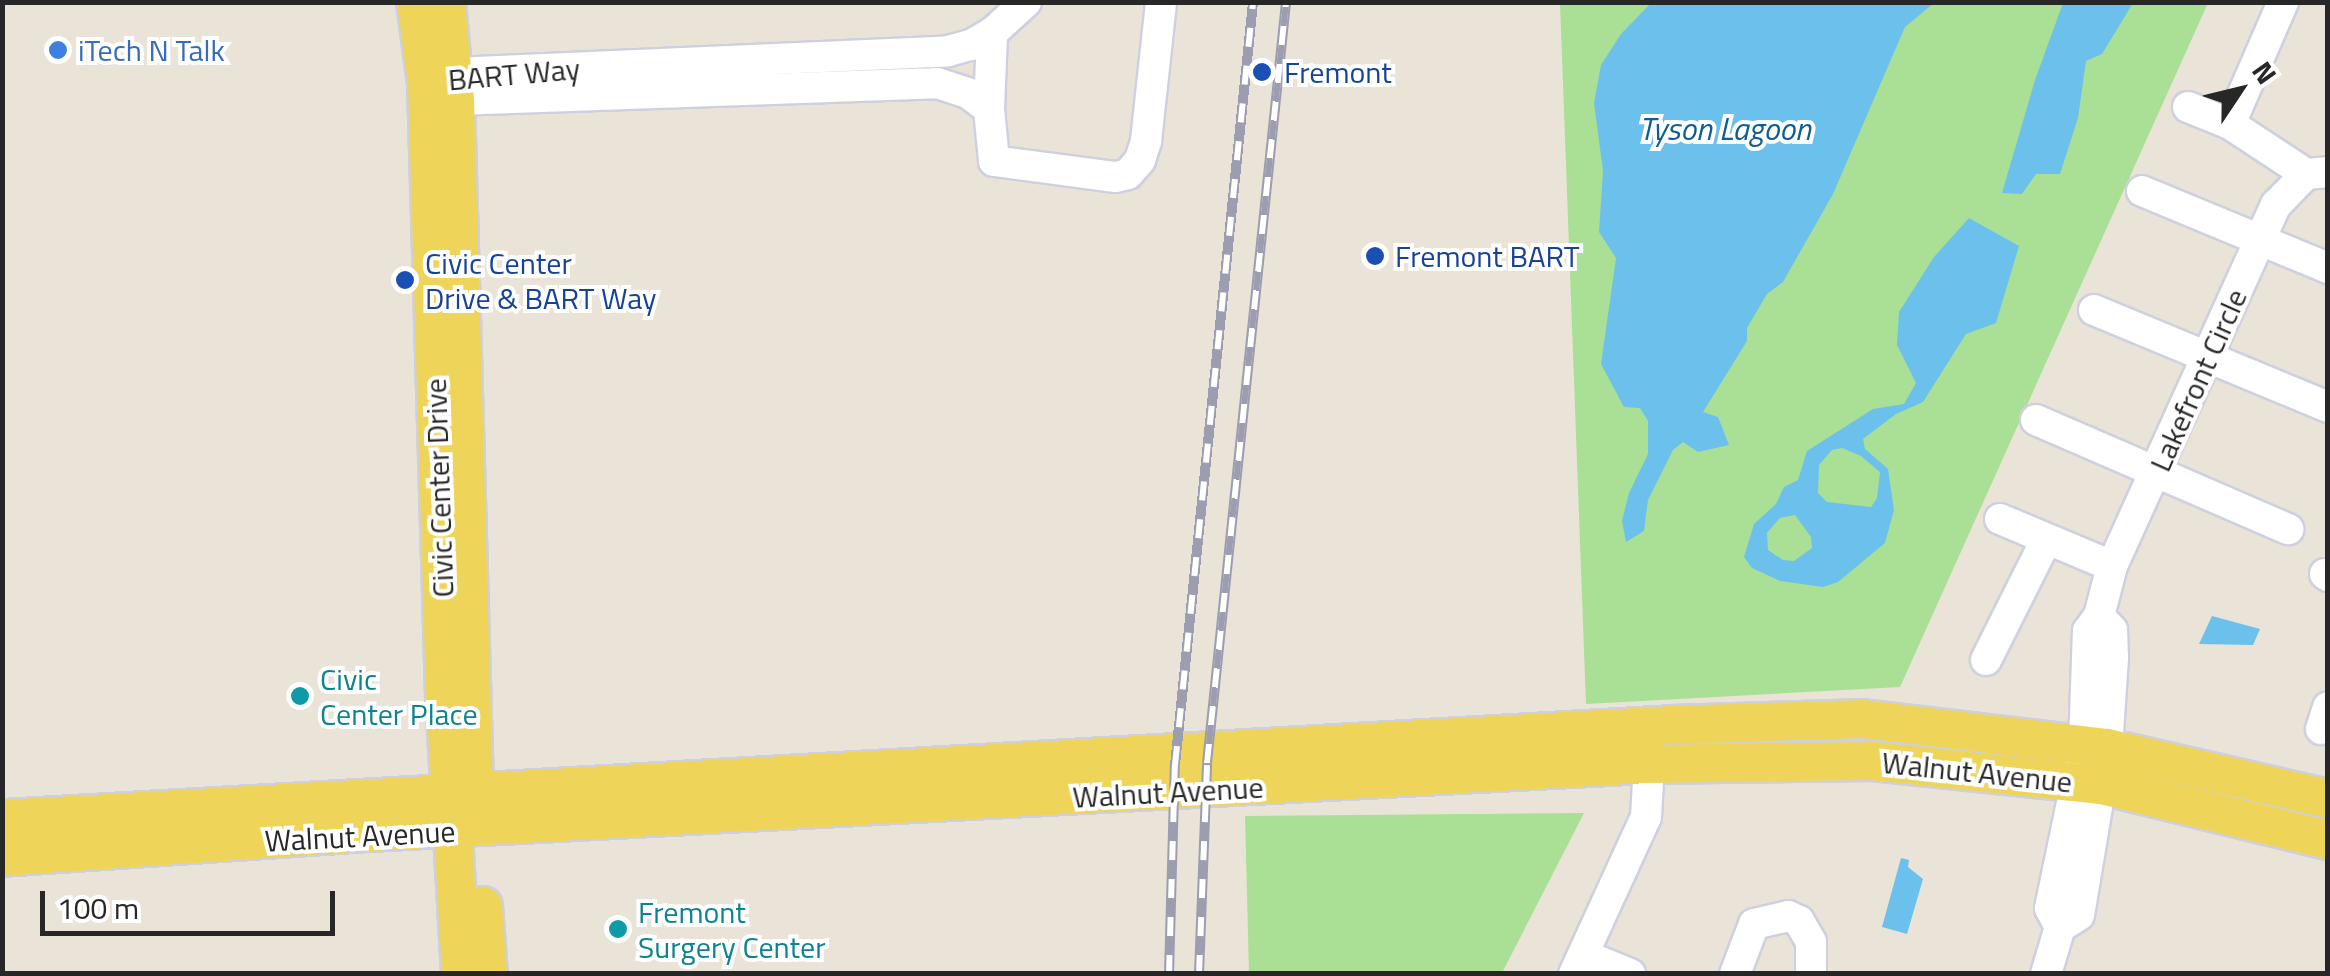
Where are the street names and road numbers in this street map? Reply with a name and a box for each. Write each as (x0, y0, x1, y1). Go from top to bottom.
street label: BART Way (447, 50, 581, 98)
street label: Lakefront Circle (2142, 283, 2254, 477)
street label: Civic Center Drive (417, 378, 461, 598)
street label: Walnut Avenue (1880, 744, 2074, 800)
street label: Walnut Avenue (1072, 769, 1264, 815)
street label: Walnut Avenue (264, 813, 456, 859)

